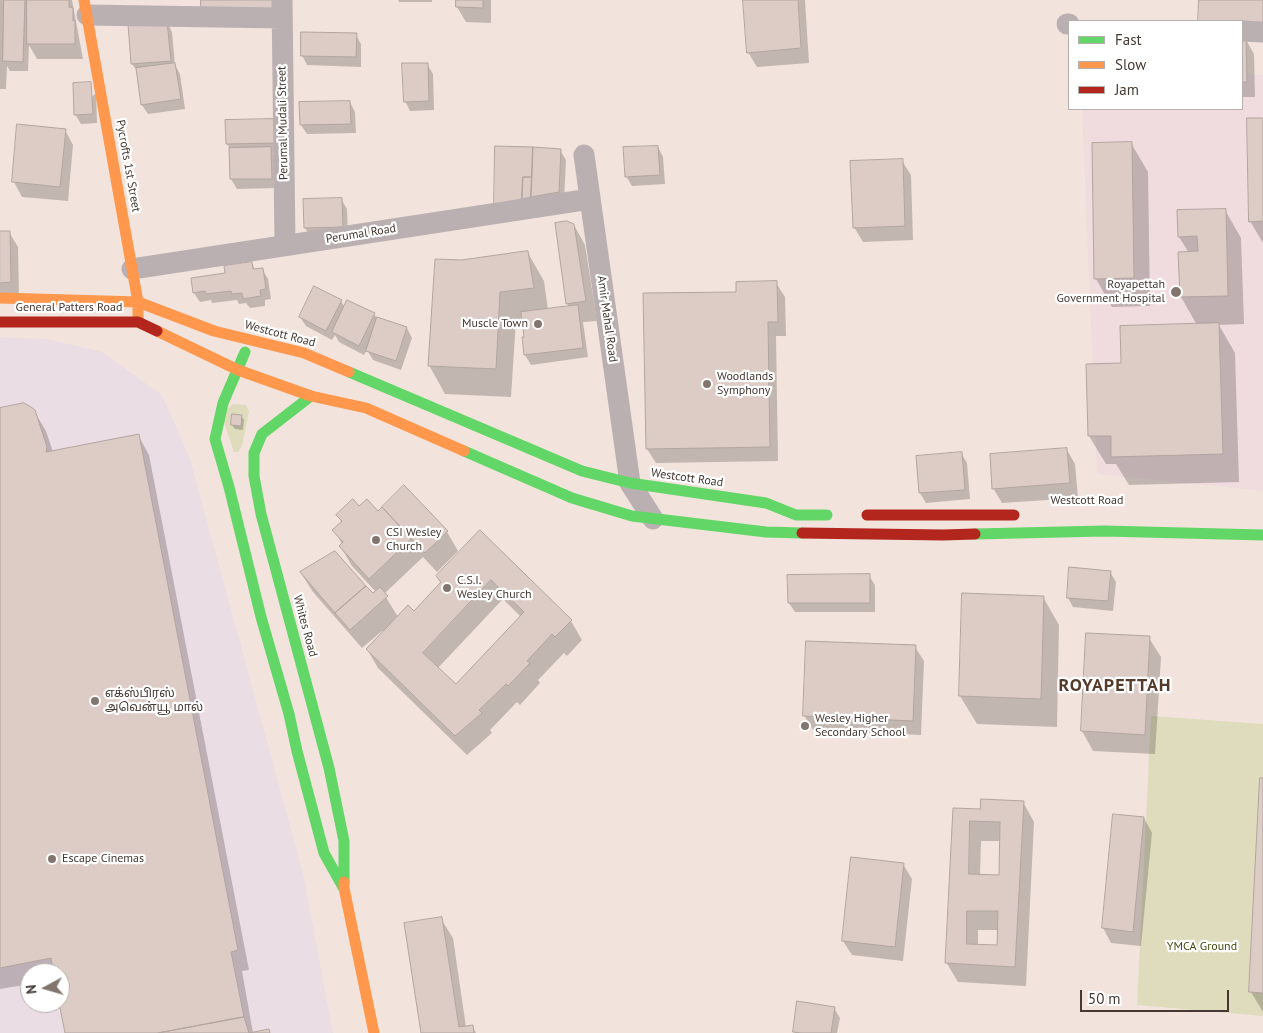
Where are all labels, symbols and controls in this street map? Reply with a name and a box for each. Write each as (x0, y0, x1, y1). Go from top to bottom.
legend (1068, 20, 1243, 110)
text: Fast (1115, 30, 1142, 49)
text: Slow (1115, 55, 1146, 74)
street label: Perumal Mudali Street (275, 66, 291, 180)
text: Jam (1115, 80, 1139, 99)
street label: Pycrofts 1st Street (113, 119, 143, 213)
street label: Perumal Road (325, 221, 397, 247)
street label: Amir Mahal Road (594, 275, 620, 363)
place label: Royapettah Government Hospital (1057, 278, 1165, 306)
marker: Royapettah Government Hospital (1169, 285, 1183, 299)
street label: General Patters Road (16, 301, 122, 315)
place label: Muscle Town (462, 317, 528, 331)
street label: Westcott Road (243, 318, 317, 350)
marker: Muscle Town (532, 318, 544, 330)
place label: Woodlands Symphony (717, 370, 773, 398)
marker: Woodlands Symphony (701, 378, 713, 390)
street label: Westcott Road (650, 466, 724, 490)
street label: Westcott Road (1051, 494, 1123, 508)
place label: CSI Wesley Church (386, 526, 441, 554)
marker: CSI Wesley Church (370, 534, 382, 546)
place label: C.S.I. Wesley Church (457, 574, 532, 602)
marker: C.S.I. Wesley Church (441, 582, 453, 594)
street label: Whites Road (290, 594, 320, 658)
district label: ROYAPETTAH (1057, 675, 1173, 697)
place label: எக்ஸ்பிரஸ் அவென்யூ மால் (105, 687, 203, 715)
marker: எக்ஸ்பிரஸ் அவென்யூ மால் (89, 695, 101, 707)
place label: Wesley Higher Secondary School (815, 712, 905, 740)
marker: Wesley Higher Secondary School (799, 720, 811, 732)
place label: Escape Cinemas (62, 852, 144, 866)
marker: Escape Cinemas (46, 853, 58, 865)
park label: YMCA Ground (1167, 940, 1237, 954)
north arrow (20, 963, 70, 1013)
scale bar (1083, 980, 1232, 1012)
text: N (22, 984, 41, 995)
text: 50 m (1088, 989, 1121, 1008)

